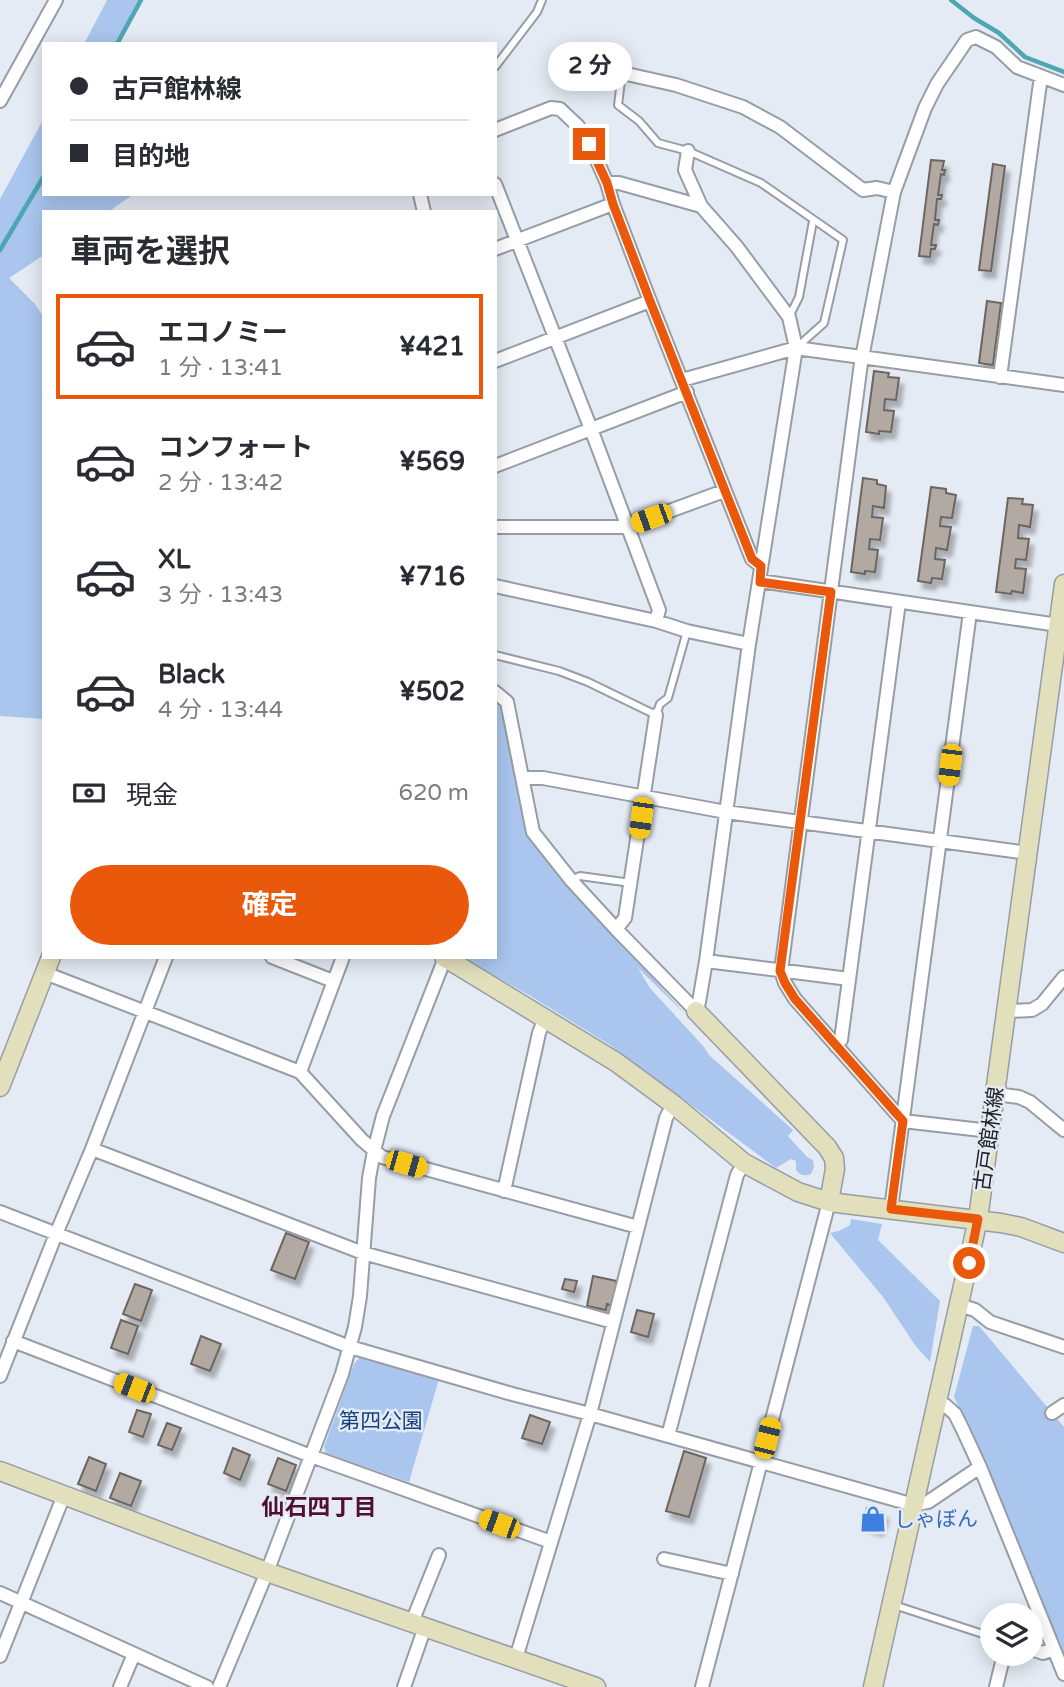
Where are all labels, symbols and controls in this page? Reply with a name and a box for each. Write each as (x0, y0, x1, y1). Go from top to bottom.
callout: 2 分 (547, 43, 631, 92)
text: 2 分 (568, 52, 612, 80)
text: 古戸館林線 (112, 74, 242, 105)
route end (573, 128, 605, 160)
text: 目的地 (112, 141, 190, 172)
text: 車両を選択 (70, 233, 230, 271)
icon: car (74, 315, 137, 378)
text: エコノミー (158, 317, 288, 348)
text: ¥421 (399, 331, 465, 362)
text: 1 分 · 13:41 (158, 354, 283, 382)
icon: car (74, 430, 137, 493)
text: コンフォート (158, 432, 313, 463)
text: ¥569 (399, 446, 465, 477)
text: 2 分 · 13:42 (158, 469, 283, 497)
car (628, 501, 675, 535)
text: XL (158, 544, 190, 575)
icon: car (74, 545, 137, 608)
text: ¥716 (399, 561, 465, 592)
text: 3 分 · 13:43 (158, 581, 283, 609)
text: Black (158, 659, 225, 690)
icon: car (74, 660, 137, 723)
text: ¥502 (399, 676, 465, 707)
text: 4 分 · 13:44 (158, 696, 283, 724)
car (938, 743, 963, 787)
icon: cash (70, 774, 108, 812)
text: 620 m (399, 779, 469, 807)
text: 現金 (126, 780, 178, 811)
car (628, 796, 655, 840)
button: 確定 (70, 865, 469, 945)
street label: 古戸館林線 (970, 1085, 1009, 1193)
car (383, 1148, 430, 1180)
route start (953, 1247, 985, 1279)
car (111, 1371, 158, 1405)
park label: 第四公園 (339, 1409, 423, 1434)
car (752, 1415, 783, 1461)
district label: 仙石四丁目 (262, 1494, 377, 1522)
shop icon: しゃぼん (858, 1504, 888, 1534)
car (476, 1507, 523, 1541)
place label: しゃぼん (894, 1507, 978, 1532)
map controls (980, 1603, 1043, 1666)
button: layers (980, 1603, 1043, 1666)

